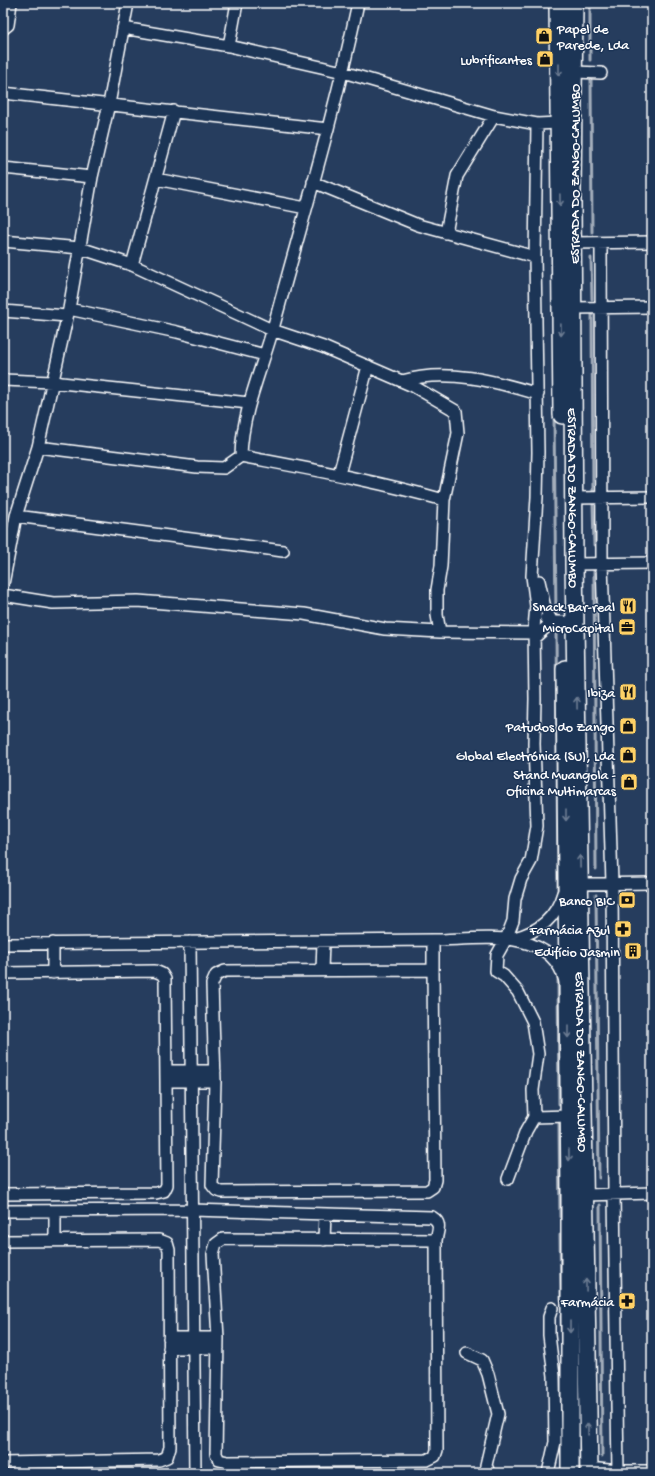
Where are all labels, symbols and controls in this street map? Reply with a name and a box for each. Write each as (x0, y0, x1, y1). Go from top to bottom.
place label: Papel de Parede, Lda (556, 22, 630, 55)
shop icon: Papel de Parede, Lda (534, 26, 554, 46)
shop icon: Lubrificantes (535, 49, 555, 69)
place label: Lubrificantes (460, 53, 533, 70)
one-way arrow (555, 63, 563, 76)
street label: ESTRADA DO ZANGO-CALUMBO (568, 83, 585, 264)
one-way arrow (556, 193, 564, 206)
one-way arrow (557, 323, 565, 336)
street label: ESTRADA DO ZANGO-CALUMBO (562, 408, 580, 589)
restaurant icon: Snack Bar-real (618, 596, 638, 616)
place label: Snack Bar-real (532, 600, 615, 617)
office icon: MicroCapital (617, 617, 637, 637)
place label: MicroCapital (542, 621, 614, 638)
restaurant icon: Ibiza (618, 682, 638, 702)
place label: Ibiza (587, 686, 616, 703)
one-way arrow (573, 697, 581, 710)
shop icon: Patudos do Zango (618, 716, 638, 736)
place label: Patudos do Zango (505, 720, 615, 737)
shop icon: Global Electrónica (SU), Lda (618, 745, 638, 765)
place label: Global Electrónica (SU), Lda (456, 749, 616, 766)
place label: Stand Muangola - Oficina Multimarcas (506, 768, 617, 801)
shop icon: Stand Muangola - Oficina Multimarcas (619, 772, 639, 792)
one-way arrow (562, 808, 570, 821)
one-way arrow (576, 855, 584, 868)
bank icon: Banco BIC (617, 890, 637, 910)
place label: Banco BIC (558, 894, 615, 911)
pharmacy icon: Farmácia Azul (613, 919, 633, 939)
place label: Farmácia Azul (528, 923, 610, 940)
building icon: Edifício Jasmin (623, 941, 643, 961)
place label: Edifício Jasmin (534, 945, 620, 962)
street label: ESTRADA DO ZANGO-CALUMBO (570, 972, 590, 1153)
one-way arrow (564, 1025, 572, 1038)
one-way arrow (565, 1148, 573, 1161)
one-way arrow (582, 1279, 590, 1292)
pharmacy icon: Farmácia (617, 1291, 637, 1311)
place label: Farmácia (560, 1295, 615, 1312)
one-way arrow (566, 1320, 574, 1333)
one-way arrow (585, 1423, 592, 1436)

